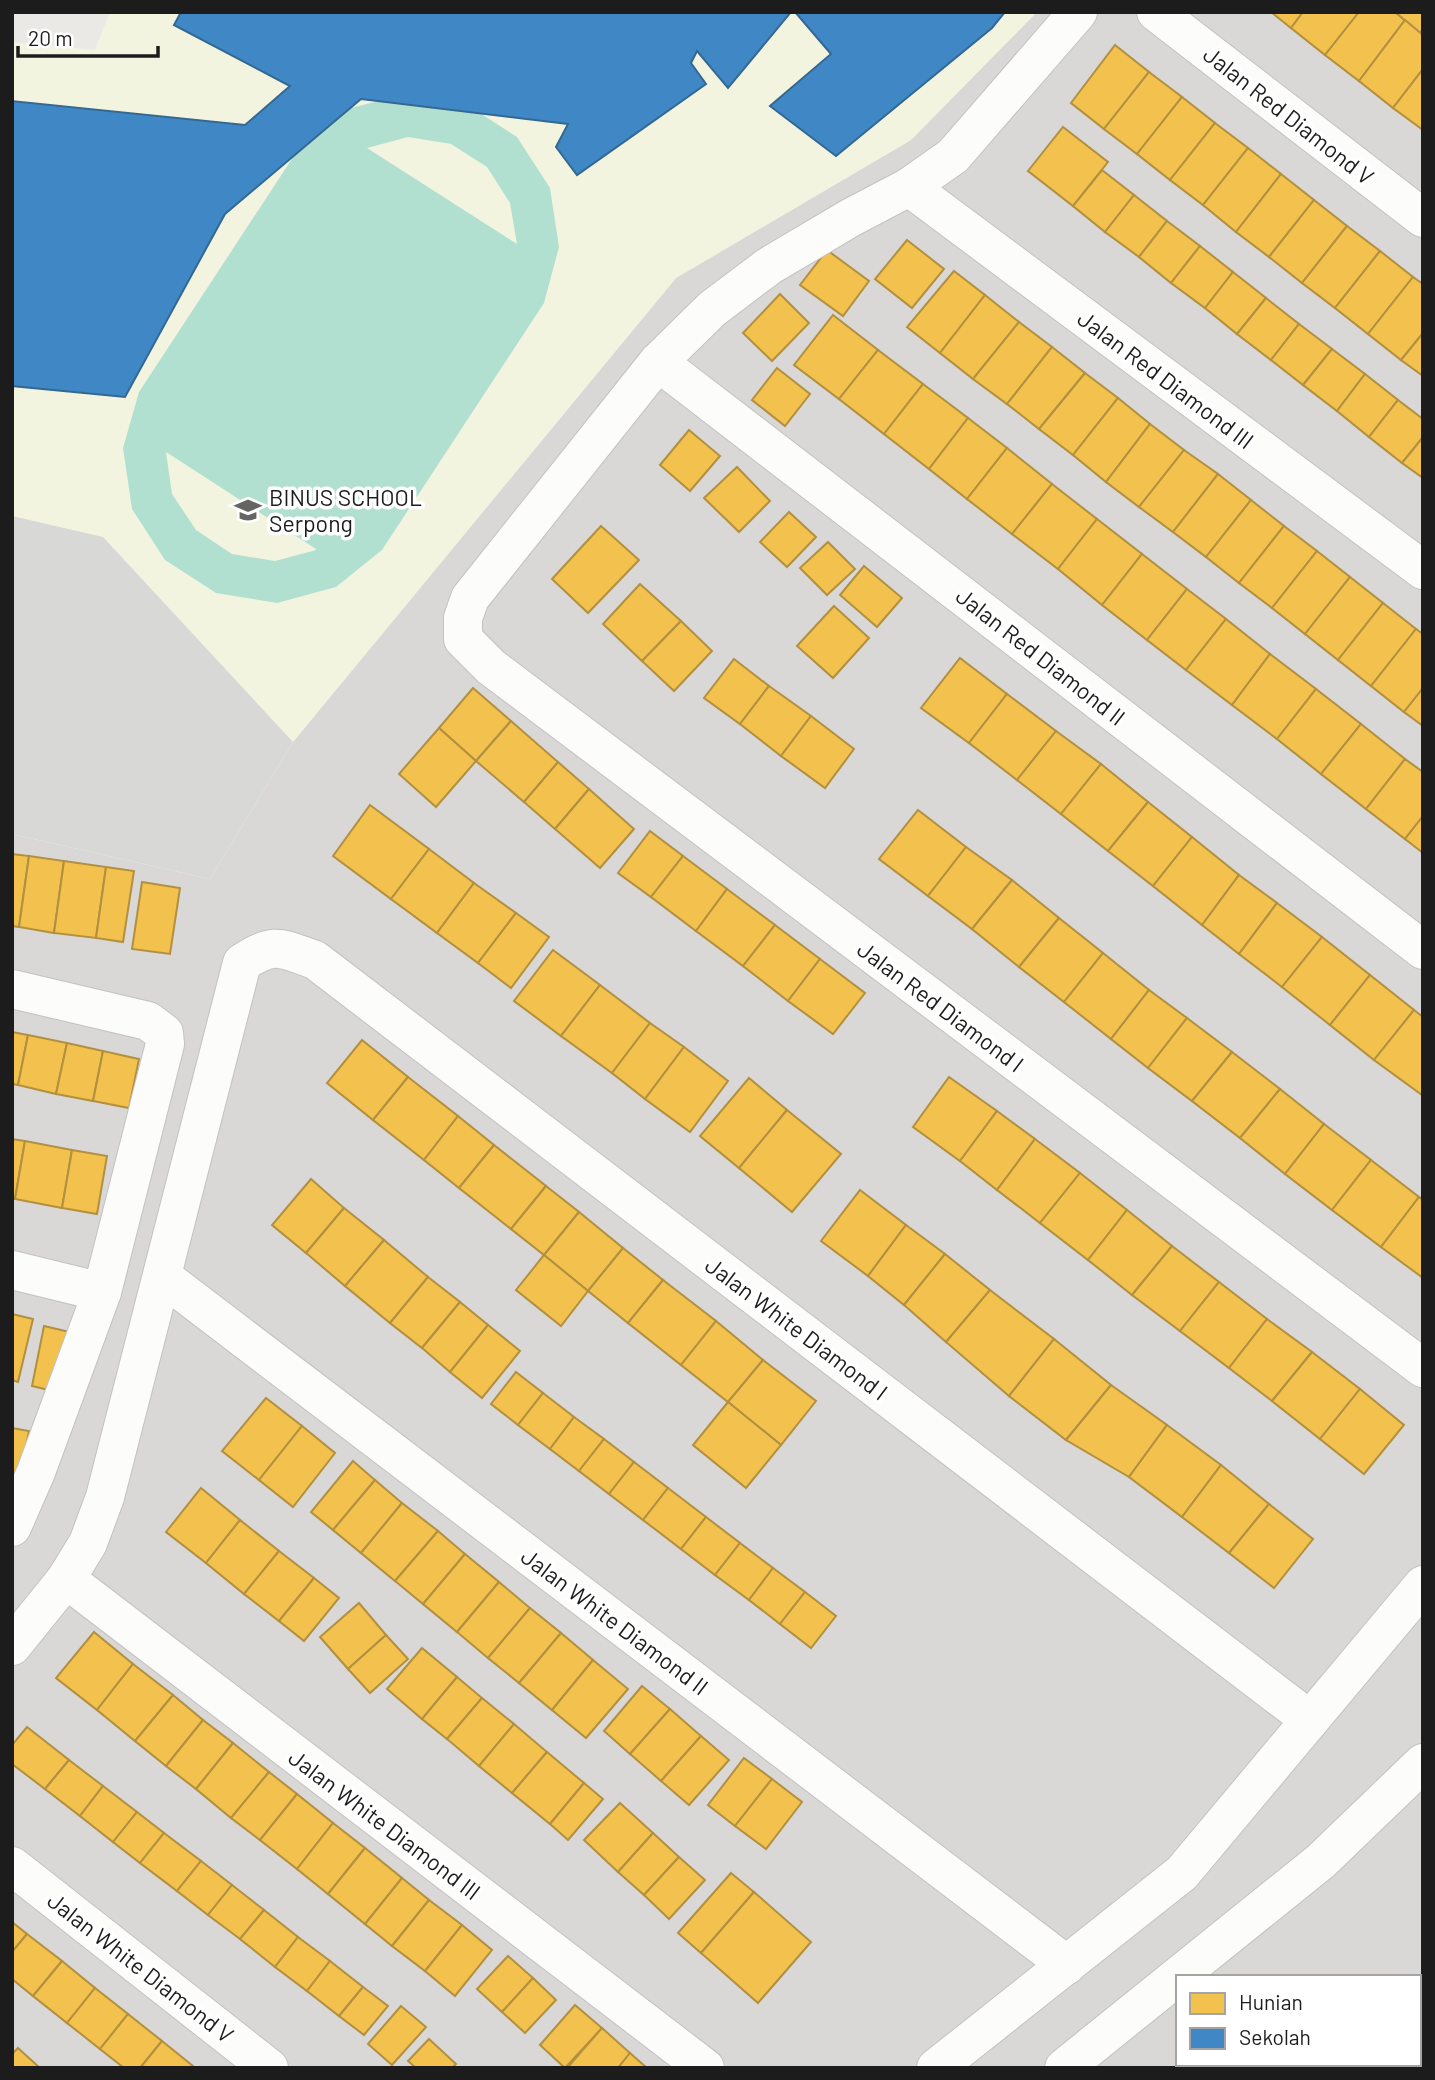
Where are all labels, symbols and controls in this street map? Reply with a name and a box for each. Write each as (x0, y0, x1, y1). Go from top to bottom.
scale bar (18, 14, 158, 58)
text: 20 m (28, 25, 73, 50)
street label: Jalan Red Diamond V (1198, 40, 1380, 190)
street label: Jalan Red Diamond III (1073, 304, 1259, 454)
place label: BINUS SCHOOL Serpong (269, 483, 422, 537)
school or university icon: BINUS SCHOOL Serpong (233, 495, 263, 525)
street label: Jalan Red Diamond II (951, 581, 1131, 731)
street label: Jalan Red Diamond I (852, 934, 1030, 1078)
street label: Jalan White Diamond I (700, 1250, 894, 1406)
street label: Jalan White Diamond II (516, 1542, 714, 1700)
street label: Jalan White Diamond III (284, 1743, 486, 1905)
street label: Jalan White Diamond V (42, 1886, 240, 2048)
legend (1176, 1975, 1421, 2066)
text: Hunian (1239, 1989, 1303, 2014)
text: Sekolah (1239, 2024, 1311, 2049)

